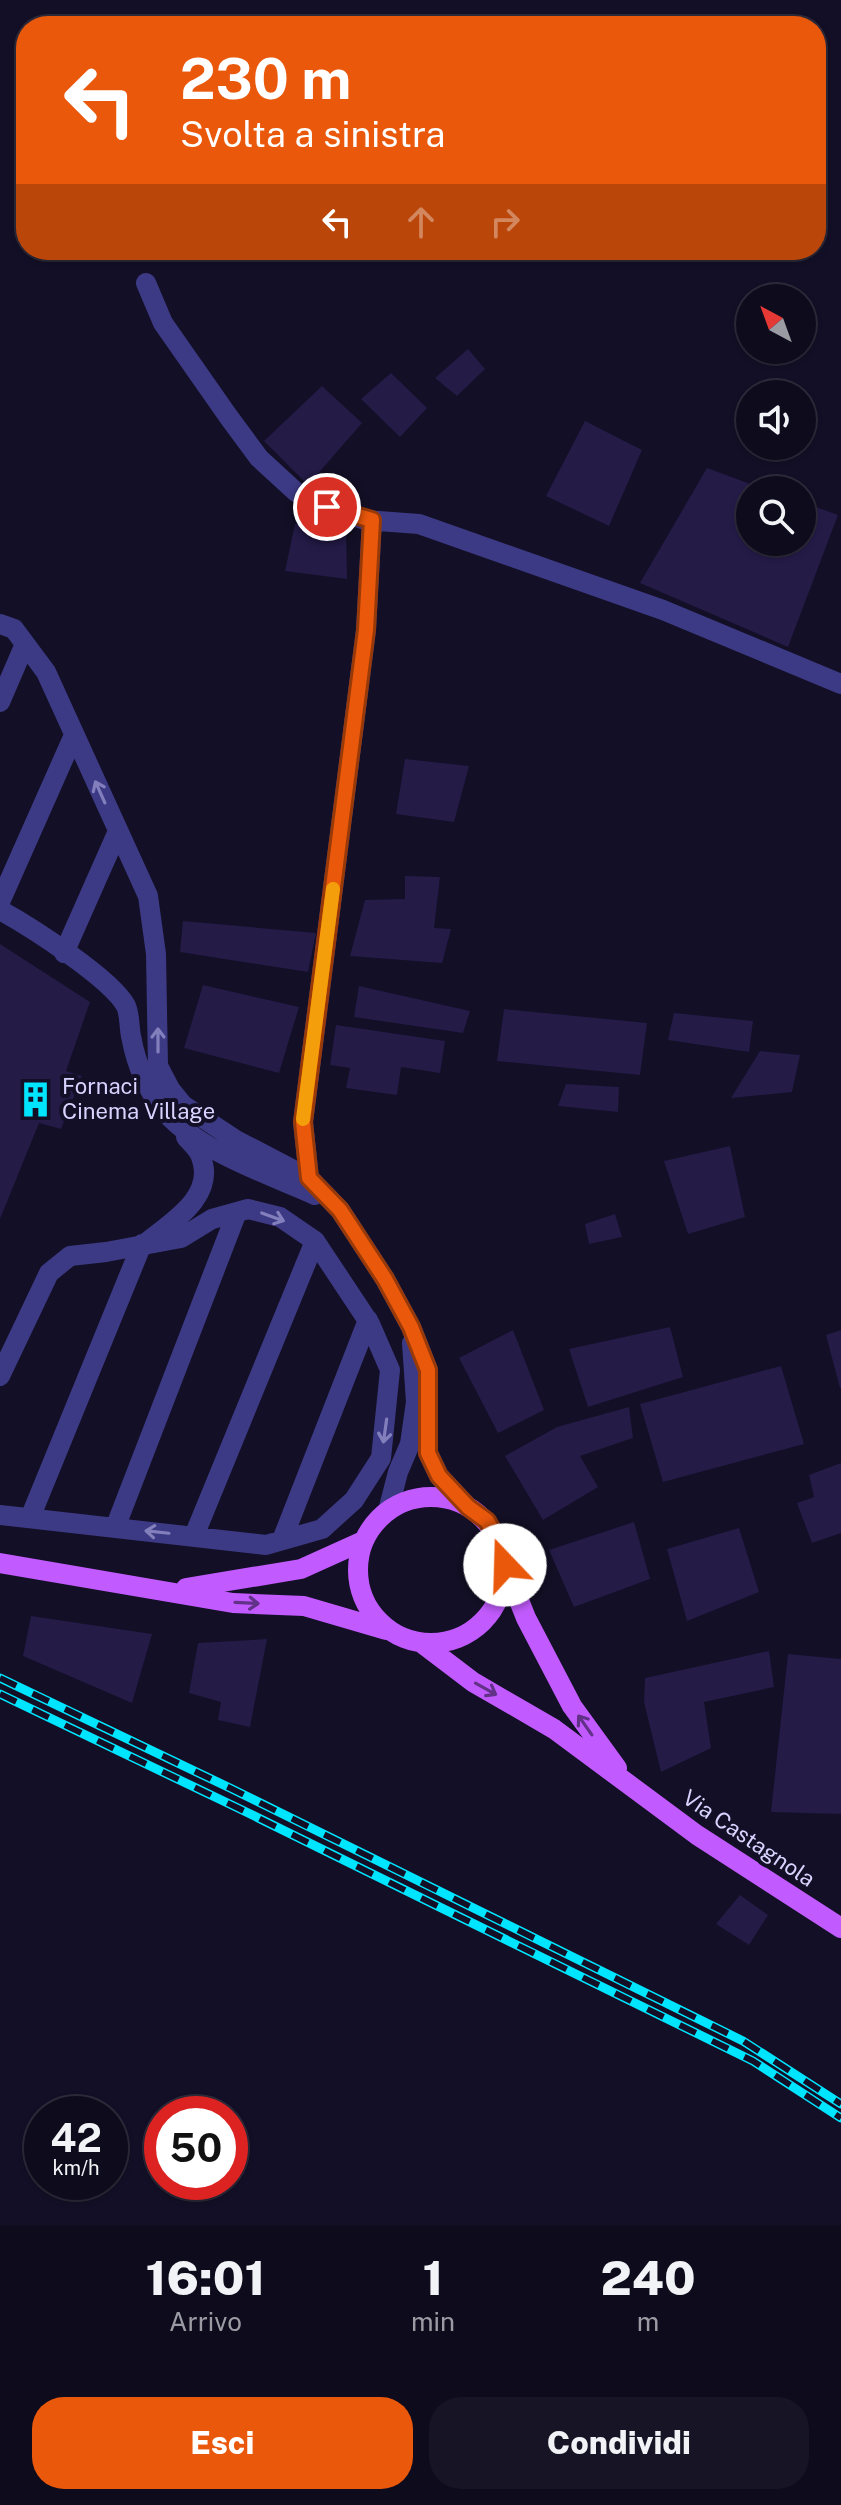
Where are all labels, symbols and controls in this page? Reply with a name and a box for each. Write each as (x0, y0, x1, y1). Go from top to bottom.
text: 230 m (180, 46, 352, 112)
icon: left (48, 48, 152, 152)
text: Svolta a sinistra (180, 113, 445, 155)
icon: left (315, 200, 359, 244)
icon: ahead (399, 200, 443, 244)
icon: right (483, 200, 527, 244)
north arrow (736, 284, 816, 364)
map controls (736, 284, 816, 556)
button: sound (736, 380, 816, 460)
pin (293, 473, 361, 541)
button: search (736, 476, 816, 556)
icon: arrive (305, 485, 349, 529)
one-way arrow (91, 780, 106, 804)
one-way arrow (150, 1027, 166, 1054)
place label: Fornaci Cinema Village (62, 1073, 215, 1124)
building icon: Fornaci Cinema Village (17, 1080, 55, 1118)
one-way arrow (260, 1210, 285, 1225)
one-way arrow (377, 1418, 392, 1443)
position arrow (463, 1523, 547, 1607)
one-way arrow (144, 1524, 171, 1539)
one-way arrow (233, 1596, 260, 1611)
one-way arrow (474, 1682, 497, 1698)
one-way arrow (577, 1714, 593, 1736)
street label: Via Castagnola (678, 1784, 820, 1892)
speed limit sign: 50 (144, 2096, 248, 2200)
text: 42 (50, 2114, 102, 2161)
text: km/h (52, 2156, 100, 2180)
text: 16:01 (145, 2249, 266, 2306)
text: 1 (423, 2249, 444, 2306)
text: 240 (600, 2249, 696, 2306)
text: Arrivo (169, 2306, 242, 2337)
text: min (411, 2306, 455, 2337)
text: m (637, 2306, 659, 2337)
button: Esci (32, 2397, 413, 2489)
button: Condividi (429, 2397, 809, 2489)

